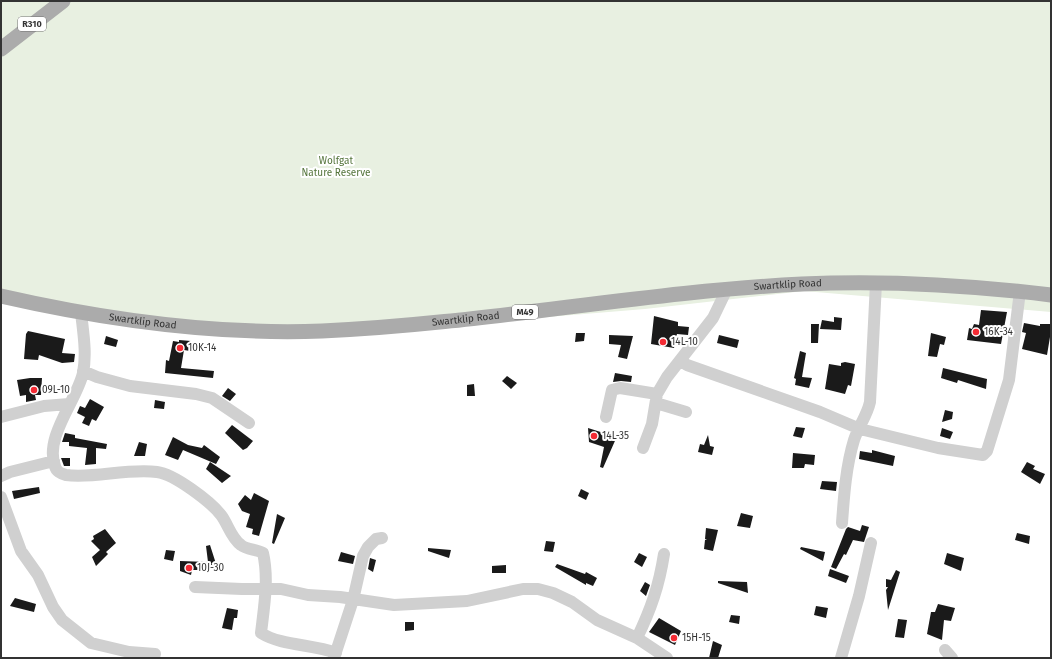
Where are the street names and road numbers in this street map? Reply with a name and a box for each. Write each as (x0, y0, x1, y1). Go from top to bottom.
road number: R310 (18, 17, 46, 31)
street label: Swartklip Road (753, 277, 822, 293)
road number: M49 (512, 305, 538, 319)
street label: Swartklip Road (431, 310, 500, 329)
street label: Swartklip Road (108, 311, 177, 332)

